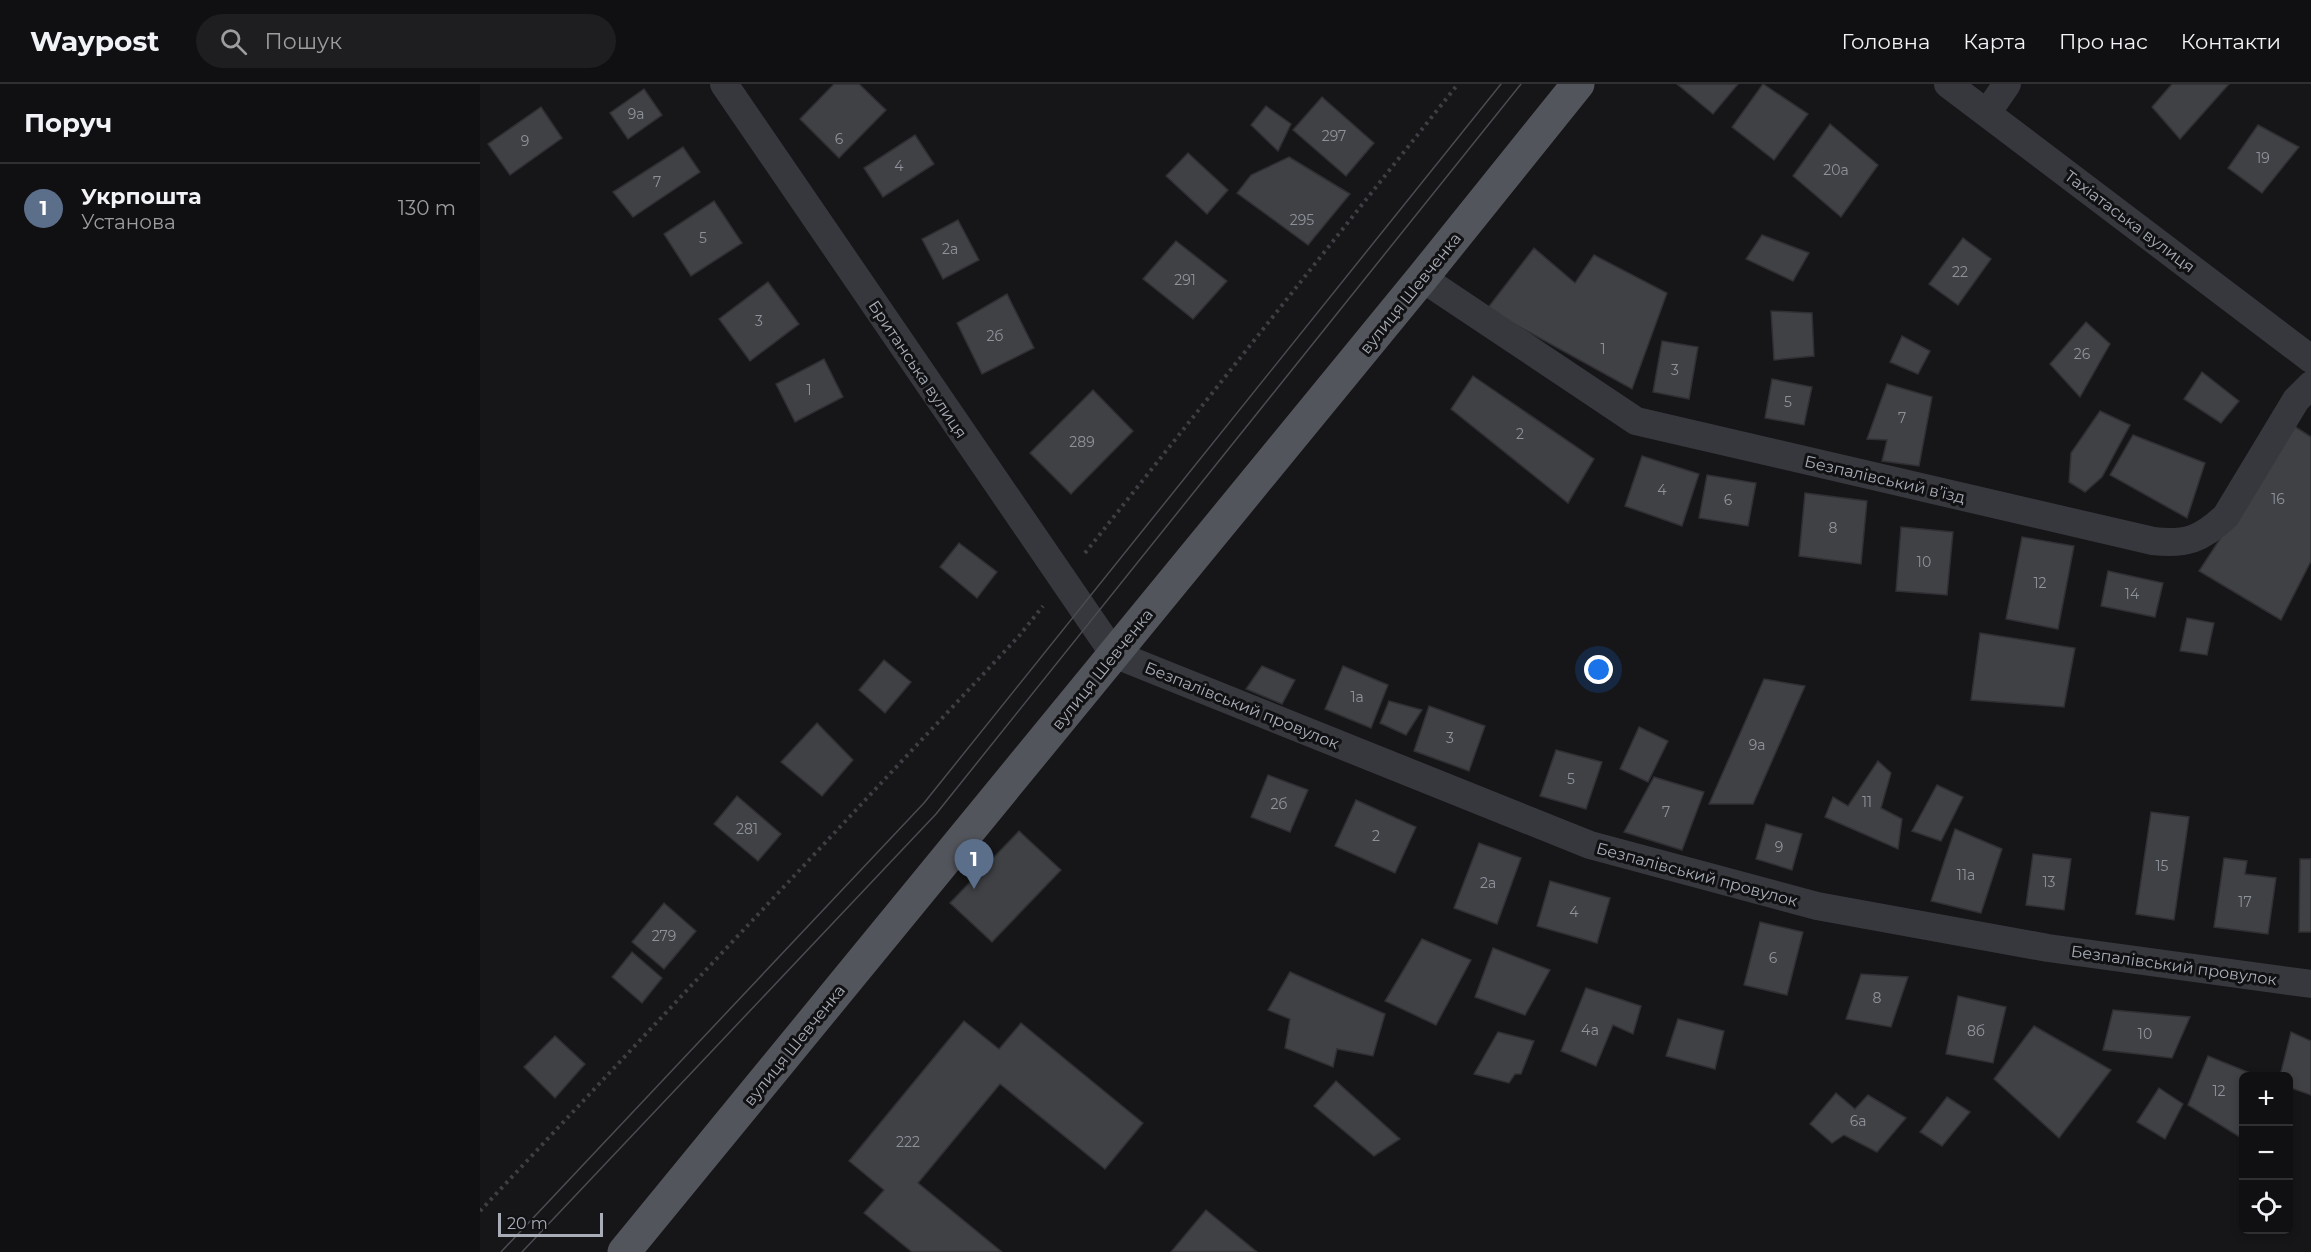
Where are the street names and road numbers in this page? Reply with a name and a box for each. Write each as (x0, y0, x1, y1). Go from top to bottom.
street label: Тахіатаська вулиця (2061, 166, 2199, 277)
street label: вулиця Шевченка (1356, 229, 1465, 358)
street label: Британська вулиця (864, 297, 971, 442)
street label: Безпалівський в’їзд (1803, 452, 1967, 507)
street label: вулиця Шевченка (1048, 605, 1157, 734)
street label: Безпалівський провулок (1142, 658, 1342, 753)
street label: Безпалівський провулок (1594, 838, 1800, 911)
street label: Безпалівський провулок (2070, 942, 2279, 989)
street label: вулиця Шевченка (740, 981, 849, 1110)

